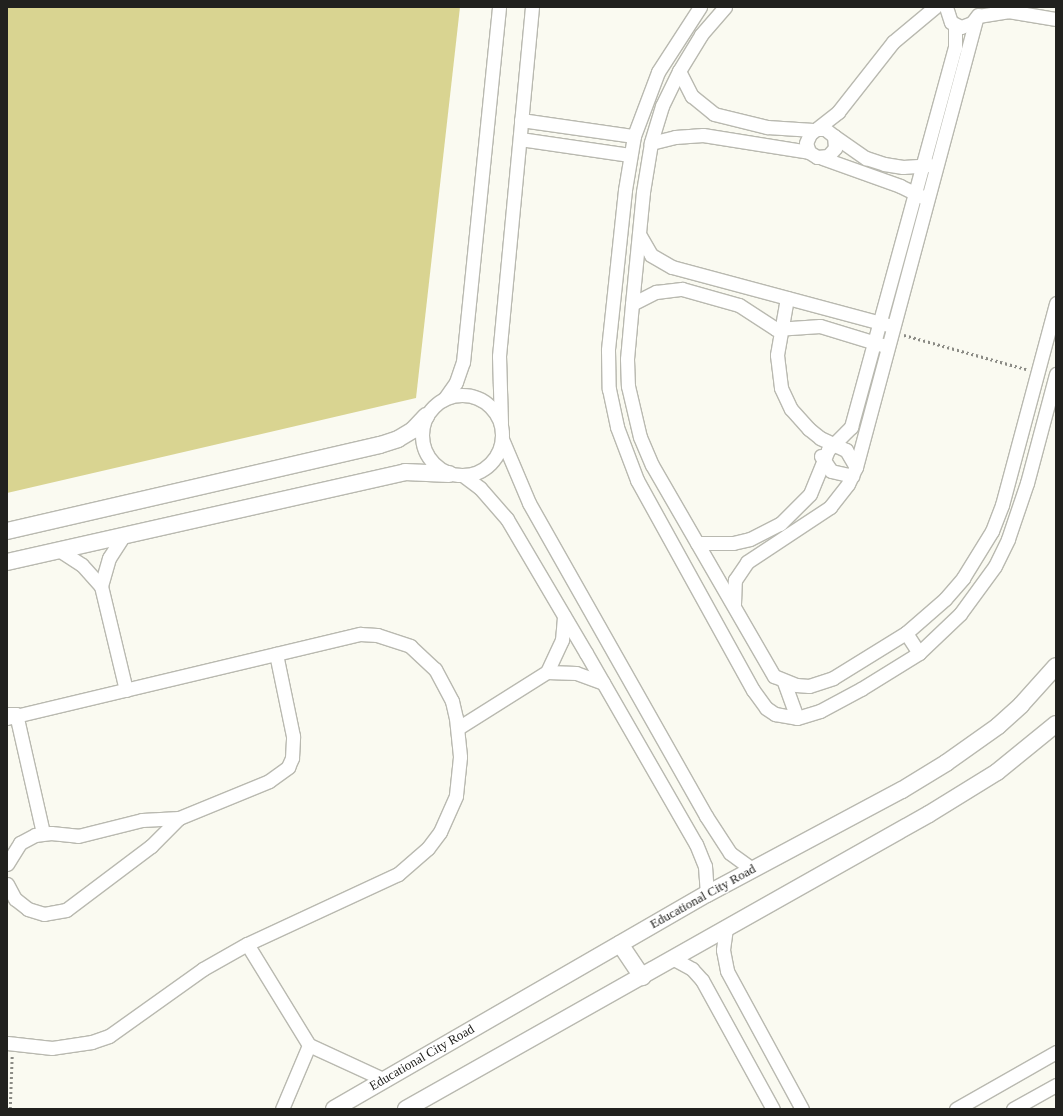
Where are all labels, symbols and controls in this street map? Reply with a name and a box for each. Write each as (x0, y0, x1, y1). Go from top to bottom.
street label: Educational City Road (647, 861, 759, 933)
street label: Educational City Road (367, 1022, 477, 1094)

